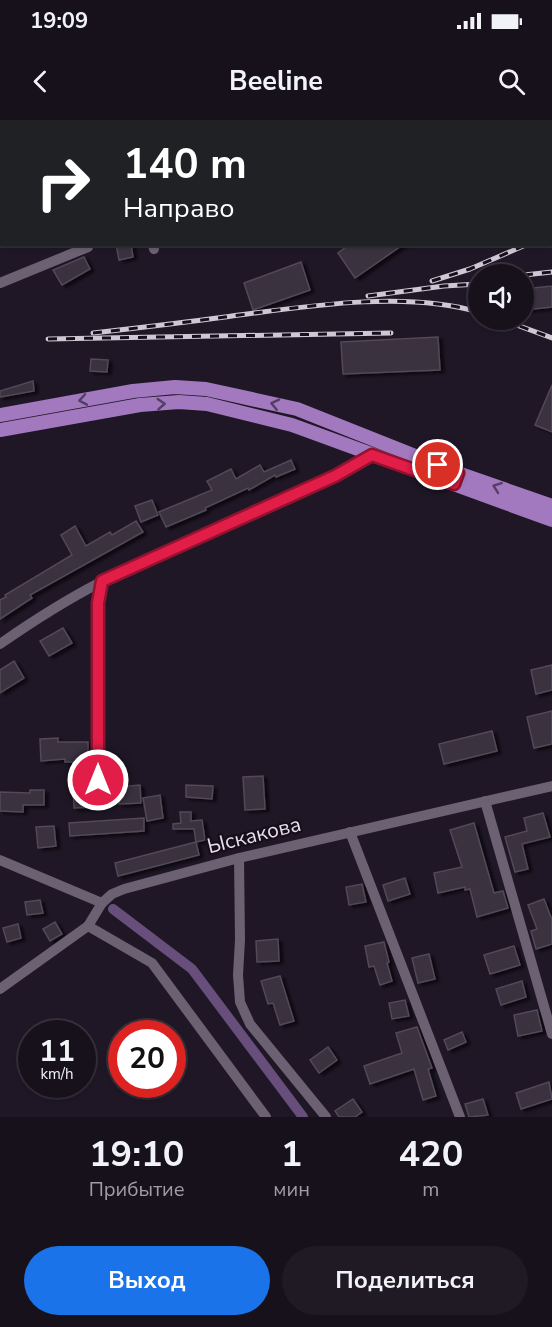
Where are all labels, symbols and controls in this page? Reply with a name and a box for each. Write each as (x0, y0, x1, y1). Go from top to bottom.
text: 19:09 (30, 6, 88, 36)
text: Beeline (229, 63, 323, 100)
icon: back (24, 65, 57, 98)
icon: search (495, 65, 528, 98)
text: 140 m (123, 136, 247, 193)
icon: right (24, 144, 102, 222)
text: Направо (123, 190, 234, 227)
map controls (468, 264, 534, 330)
button: sound (468, 264, 534, 330)
one-way arrow (78, 393, 88, 406)
one-way arrow (157, 398, 166, 411)
one-way arrow (270, 398, 280, 411)
pin (412, 439, 463, 490)
icon: arrive (421, 448, 454, 481)
one-way arrow (492, 481, 503, 494)
position arrow (66, 748, 130, 812)
street label: Ыскакова (204, 810, 304, 860)
speed limit sign: 20 (108, 1020, 186, 1098)
text: 11 (39, 1031, 75, 1072)
text: km/h (40, 1064, 74, 1084)
text: 19:10 (89, 1130, 184, 1179)
text: 1 (281, 1130, 302, 1179)
text: 420 (399, 1130, 463, 1179)
text: Прибытие (89, 1176, 185, 1203)
text: мин (273, 1176, 310, 1203)
text: m (422, 1176, 439, 1203)
button: Выход (24, 1246, 270, 1315)
button: Поделиться (282, 1246, 528, 1315)

